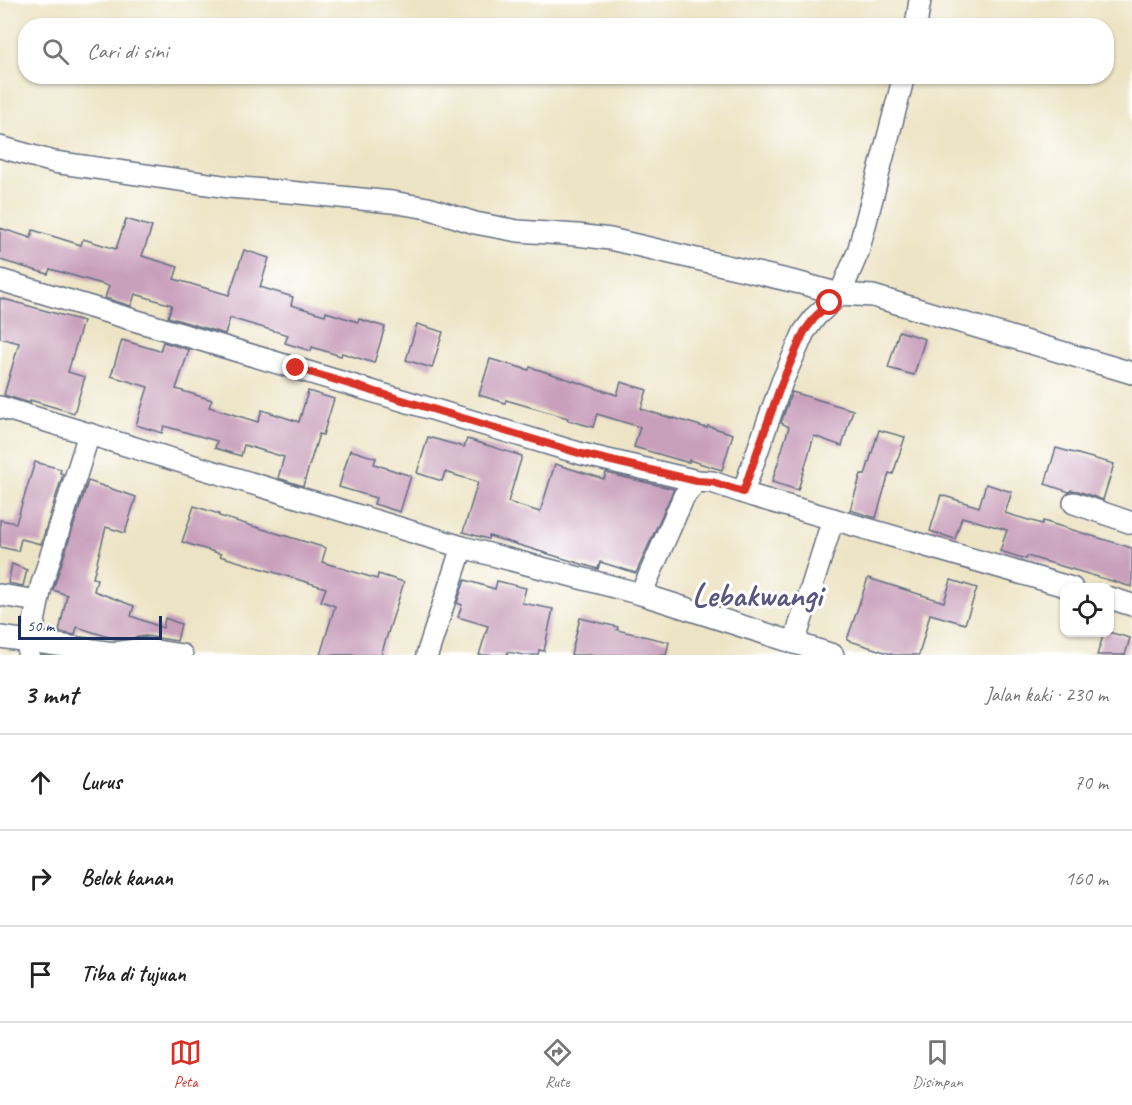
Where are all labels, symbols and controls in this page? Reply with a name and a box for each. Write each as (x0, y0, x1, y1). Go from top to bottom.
search box (18, 18, 1114, 84)
icon: search (39, 35, 72, 68)
text: Cari di sini (87, 37, 168, 65)
route start (816, 289, 842, 315)
route end (282, 354, 308, 380)
district label: Lebakwangi (692, 574, 827, 616)
map controls (1060, 583, 1114, 637)
button: locate (1060, 583, 1114, 637)
scale bar (18, 613, 162, 640)
text: 50 m (27, 616, 54, 636)
text: 3 mnt (24, 678, 77, 711)
text: Jalan kaki · 230 m (985, 682, 1108, 707)
icon: ahead (24, 766, 57, 799)
text: Lurus (81, 768, 121, 796)
text: 70 m (1074, 770, 1108, 795)
icon: right (24, 862, 57, 895)
text: Belok kanan (81, 864, 173, 892)
text: 160 m (1065, 866, 1108, 891)
icon: arrive (24, 958, 57, 991)
text: Tiba di tujuan (81, 960, 186, 988)
tab: Peta (169, 1036, 202, 1092)
tab: Rute (541, 1036, 574, 1092)
tab: Disimpan (912, 1036, 963, 1092)

